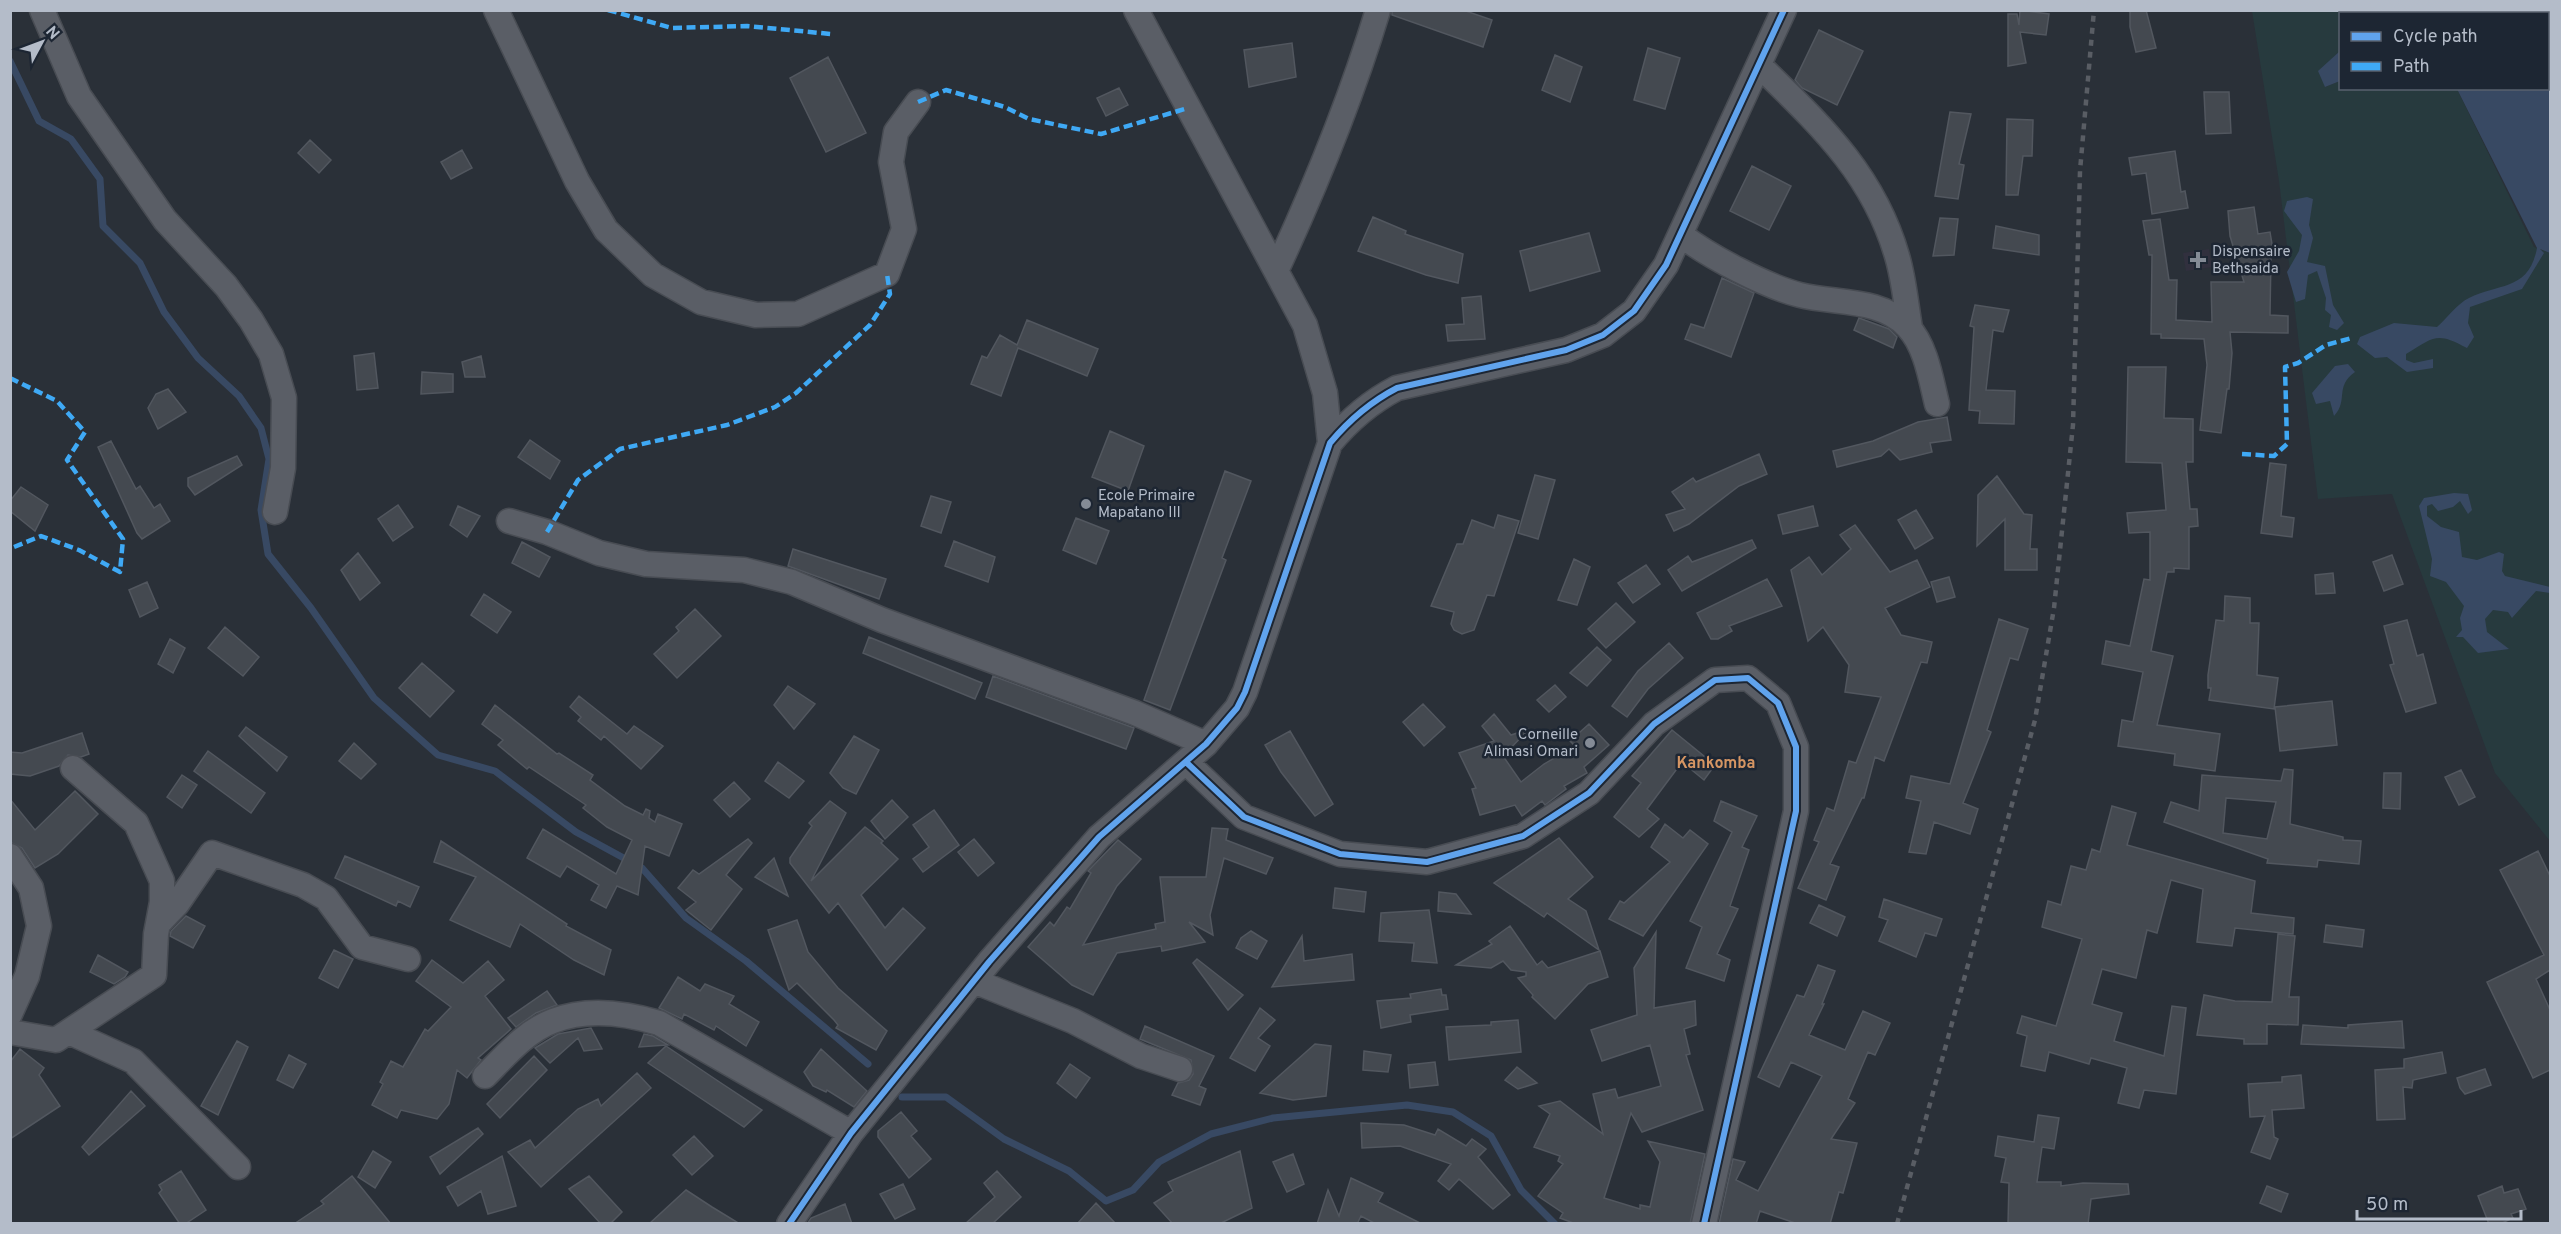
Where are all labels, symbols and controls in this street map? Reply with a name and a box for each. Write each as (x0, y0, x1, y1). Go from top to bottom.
north arrow (12, 12, 72, 72)
legend (2339, 12, 2549, 90)
text: N (40, 23, 63, 44)
text: Cycle path (2393, 26, 2478, 49)
text: Path (2393, 56, 2430, 79)
place label: Dispensaire Bethsaida (2212, 243, 2291, 279)
marker: Dispensaire Bethsaida (2189, 251, 2207, 269)
place label: Ecole Primaire Mapatano III (1098, 487, 1195, 523)
marker: Ecole Primaire Mapatano III (1079, 497, 1093, 511)
place label: Corneille Alimasi Omari (1484, 726, 1578, 762)
marker: Corneille Alimasi Omari (1583, 736, 1597, 750)
district label: Kankomba (1676, 754, 1756, 774)
scale bar (2357, 1183, 2520, 1221)
text: 50 m (2366, 1194, 2408, 1217)

